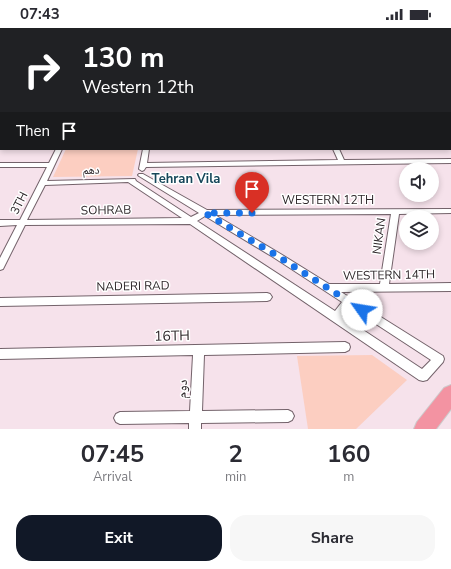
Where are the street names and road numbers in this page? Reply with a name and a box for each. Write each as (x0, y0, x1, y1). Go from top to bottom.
street label: دهم (82, 162, 100, 178)
street label: 3TH (7, 189, 31, 217)
street label: WESTERN 12TH (282, 192, 374, 208)
street label: SOHRAB (81, 202, 131, 218)
street label: NIKAN (369, 217, 389, 255)
street label: WESTERN 14TH (343, 266, 435, 284)
street label: NADERI RAD (96, 277, 170, 295)
street label: 16TH (154, 326, 190, 346)
street label: دوم (172, 379, 192, 399)

